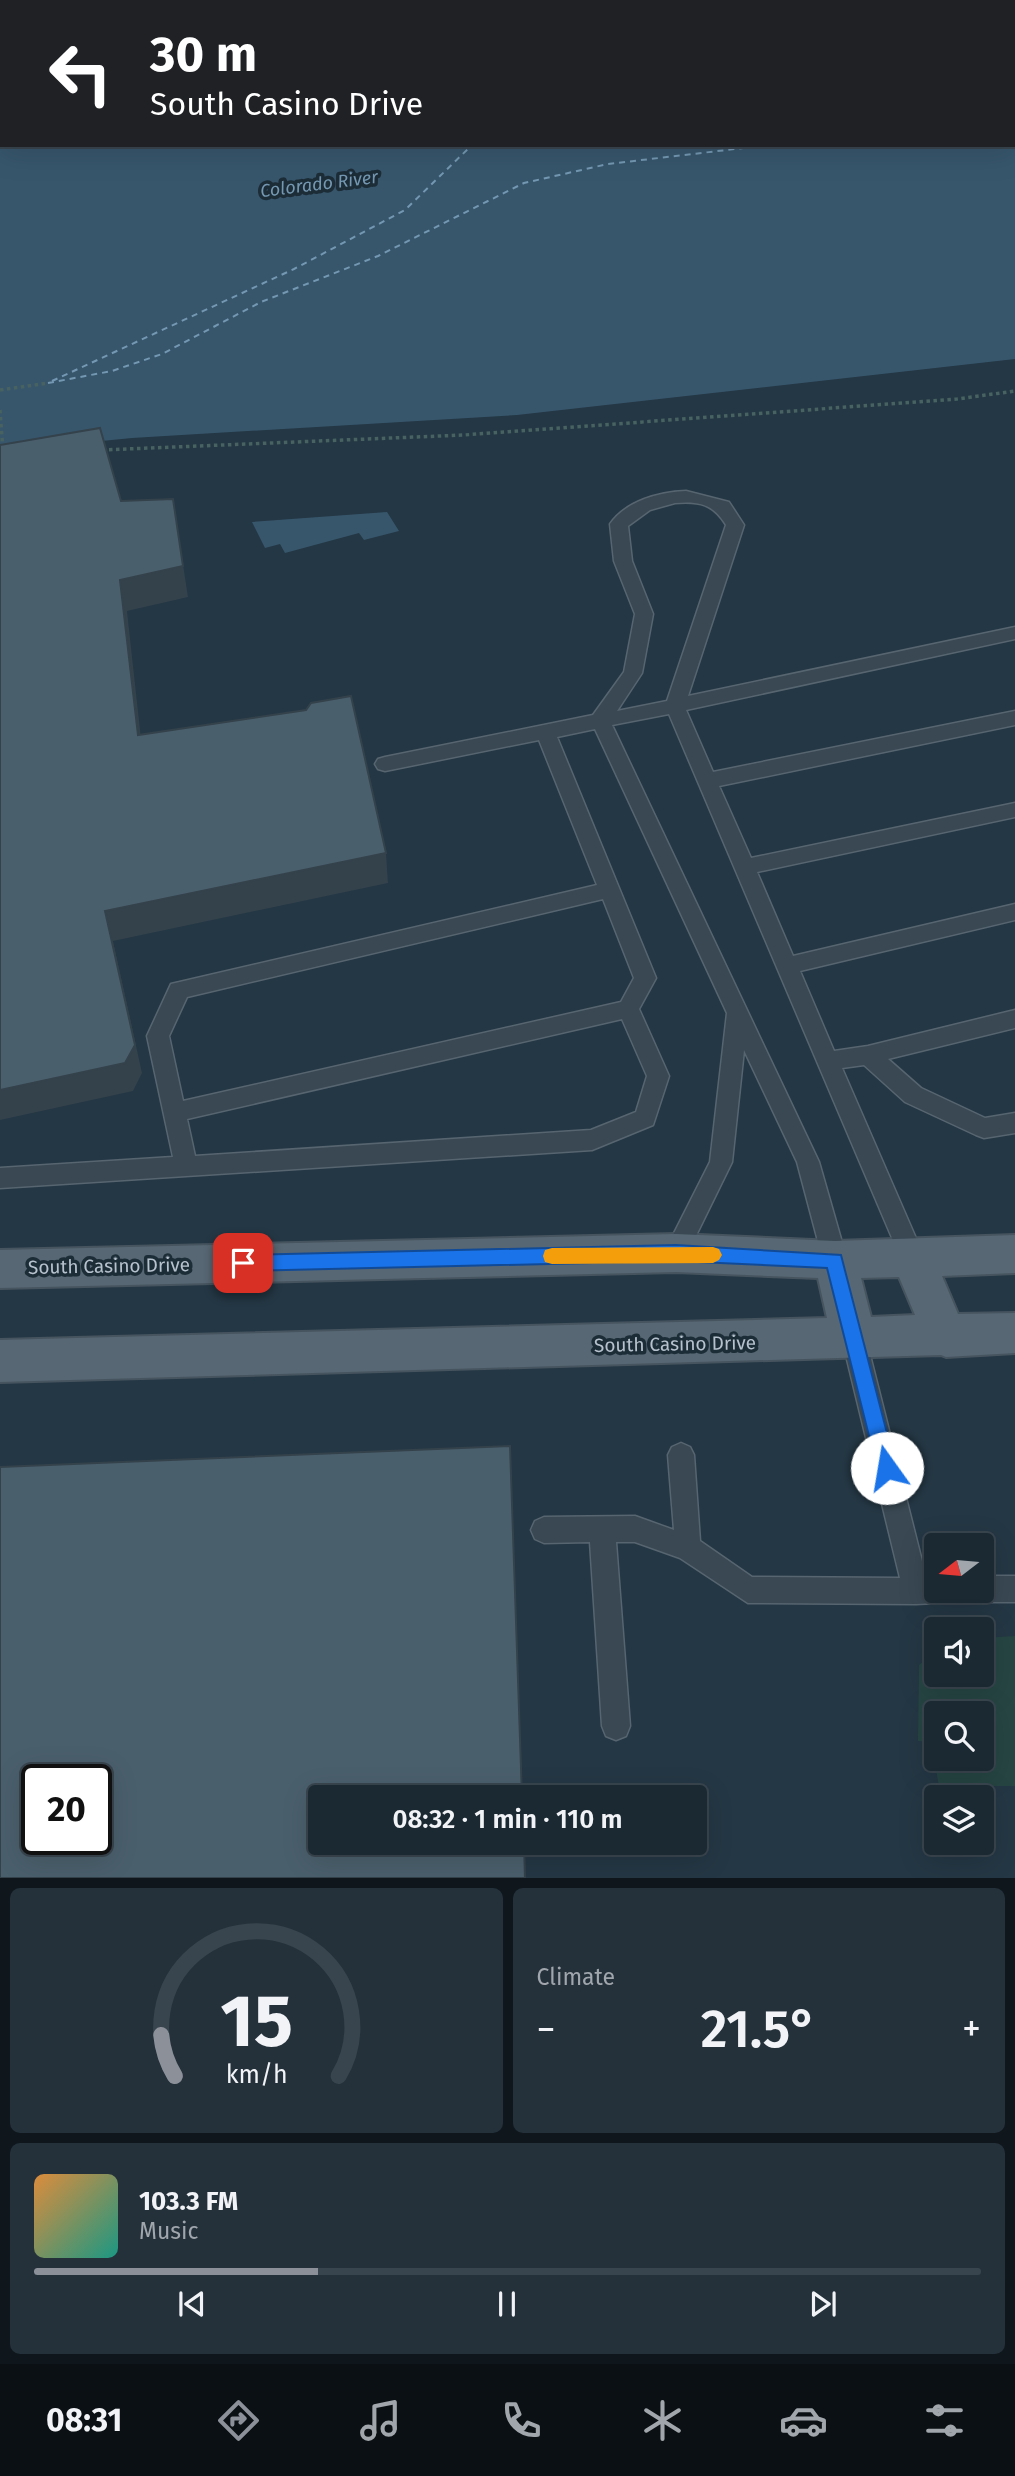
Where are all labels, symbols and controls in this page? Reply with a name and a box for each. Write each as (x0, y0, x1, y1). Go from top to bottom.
text: 30 m (150, 25, 257, 84)
icon: left (35, 28, 126, 119)
text: South Casino Drive (150, 85, 423, 123)
water label: Colorado River (259, 166, 380, 202)
pin (213, 1233, 273, 1293)
icon: arrive (224, 1244, 262, 1282)
street label: South Casino Drive (28, 1253, 190, 1279)
street label: South Casino Drive (594, 1331, 756, 1357)
position arrow (850, 1431, 924, 1505)
north arrow (924, 1533, 994, 1603)
map controls (924, 1533, 994, 1855)
button: sound (924, 1617, 994, 1687)
button: search (924, 1701, 994, 1771)
speed limit sign: 20 (21, 1764, 112, 1855)
button: layers (924, 1785, 994, 1855)
text: 08:32 · 1 min · 110 m (392, 1804, 623, 1835)
text: Climate (537, 1963, 615, 1991)
text: 15 (220, 1979, 293, 2066)
text: 21.5° (701, 1998, 817, 2061)
text: − (537, 2006, 556, 2052)
text: + (962, 2006, 981, 2052)
text: km/h (225, 2060, 287, 2090)
text: 103.3 FM (139, 2186, 238, 2217)
text: Music (139, 2217, 199, 2245)
icon: previous (173, 2285, 211, 2323)
icon: pause (488, 2285, 526, 2323)
icon: next (804, 2285, 842, 2323)
icon: directions (214, 2396, 263, 2445)
icon: music (356, 2396, 405, 2445)
icon: phone (497, 2396, 546, 2445)
icon: climate (638, 2396, 687, 2445)
icon: car (779, 2396, 828, 2445)
icon: filters (920, 2396, 969, 2445)
text: 08:31 (46, 2401, 122, 2439)

